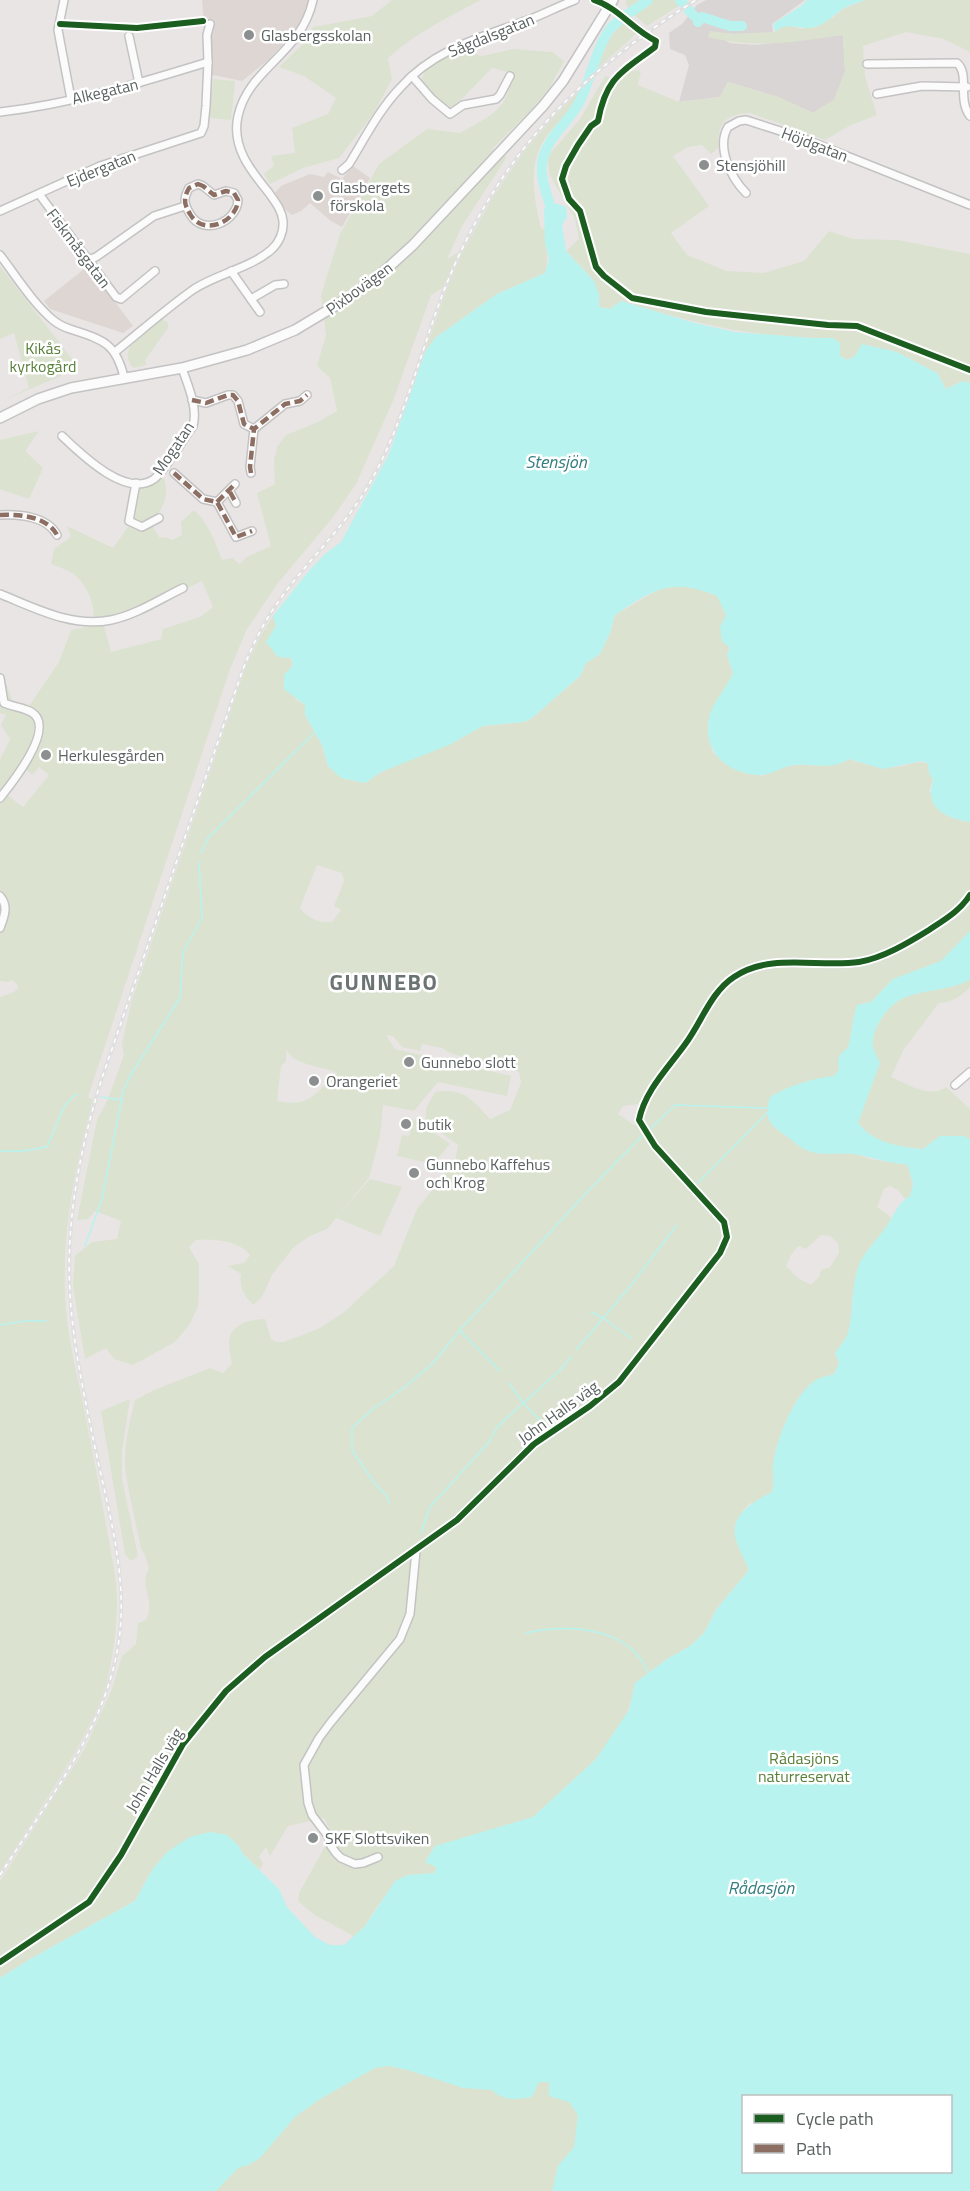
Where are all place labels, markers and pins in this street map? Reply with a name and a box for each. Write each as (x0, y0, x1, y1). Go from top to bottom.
place label: Glasbergsskolan (261, 23, 371, 47)
marker: Glasbergsskolan (242, 28, 256, 42)
place label: Stensjöhill (716, 153, 786, 177)
marker: Stensjöhill (697, 158, 711, 172)
place label: Glasbergets förskola (330, 175, 410, 217)
marker: Glasbergets förskola (311, 189, 325, 203)
place label: Herkulesgården (58, 743, 164, 767)
marker: Herkulesgården (39, 748, 53, 762)
place label: Gunnebo slott (421, 1050, 516, 1074)
marker: Gunnebo slott (402, 1055, 416, 1069)
place label: Orangeriet (326, 1069, 398, 1093)
marker: Orangeriet (307, 1074, 321, 1088)
place label: butik (418, 1112, 452, 1136)
marker: butik (399, 1117, 413, 1131)
place label: Gunnebo Kaffehus och Krog (426, 1152, 550, 1194)
marker: Gunnebo Kaffehus och Krog (407, 1166, 421, 1180)
place label: SKF Slottsviken (325, 1826, 429, 1850)
marker: SKF Slottsviken (306, 1831, 320, 1845)

